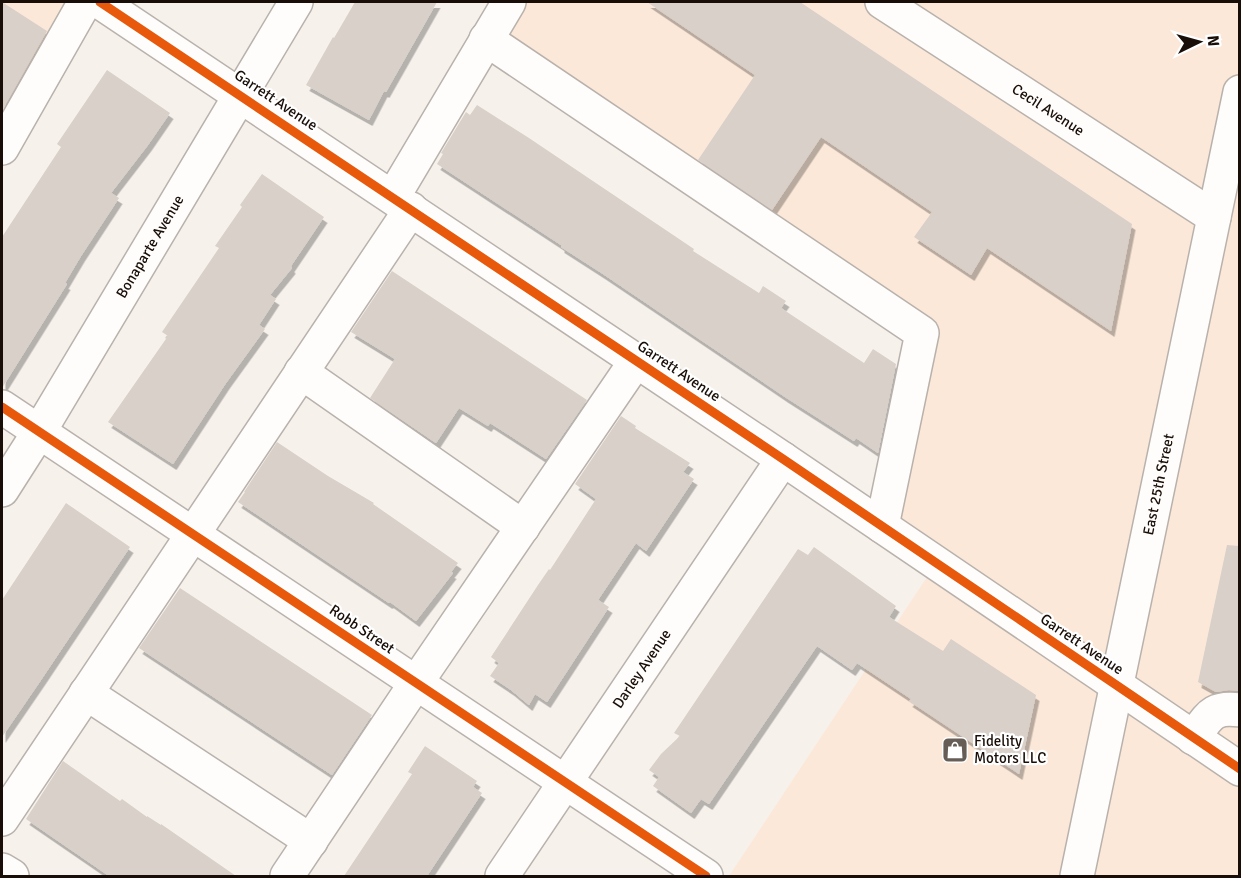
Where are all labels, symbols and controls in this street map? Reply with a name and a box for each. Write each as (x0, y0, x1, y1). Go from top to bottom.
north arrow (1169, 12, 1229, 72)
text: N (1202, 34, 1223, 47)
street label: Garrett Avenue (231, 66, 321, 134)
street label: Cecil Avenue (1009, 80, 1088, 140)
street label: Bonaparte Avenue (112, 192, 188, 301)
street label: Garrett Avenue (634, 337, 724, 405)
street label: East 25th Street (1139, 432, 1178, 537)
street label: Robb Street (326, 601, 398, 657)
street label: Garrett Avenue (1037, 610, 1127, 678)
street label: Darley Avenue (609, 626, 675, 712)
place label: Fidelity Motors LLC (974, 732, 1046, 767)
shop icon: Fidelity Motors LLC (940, 735, 970, 765)

